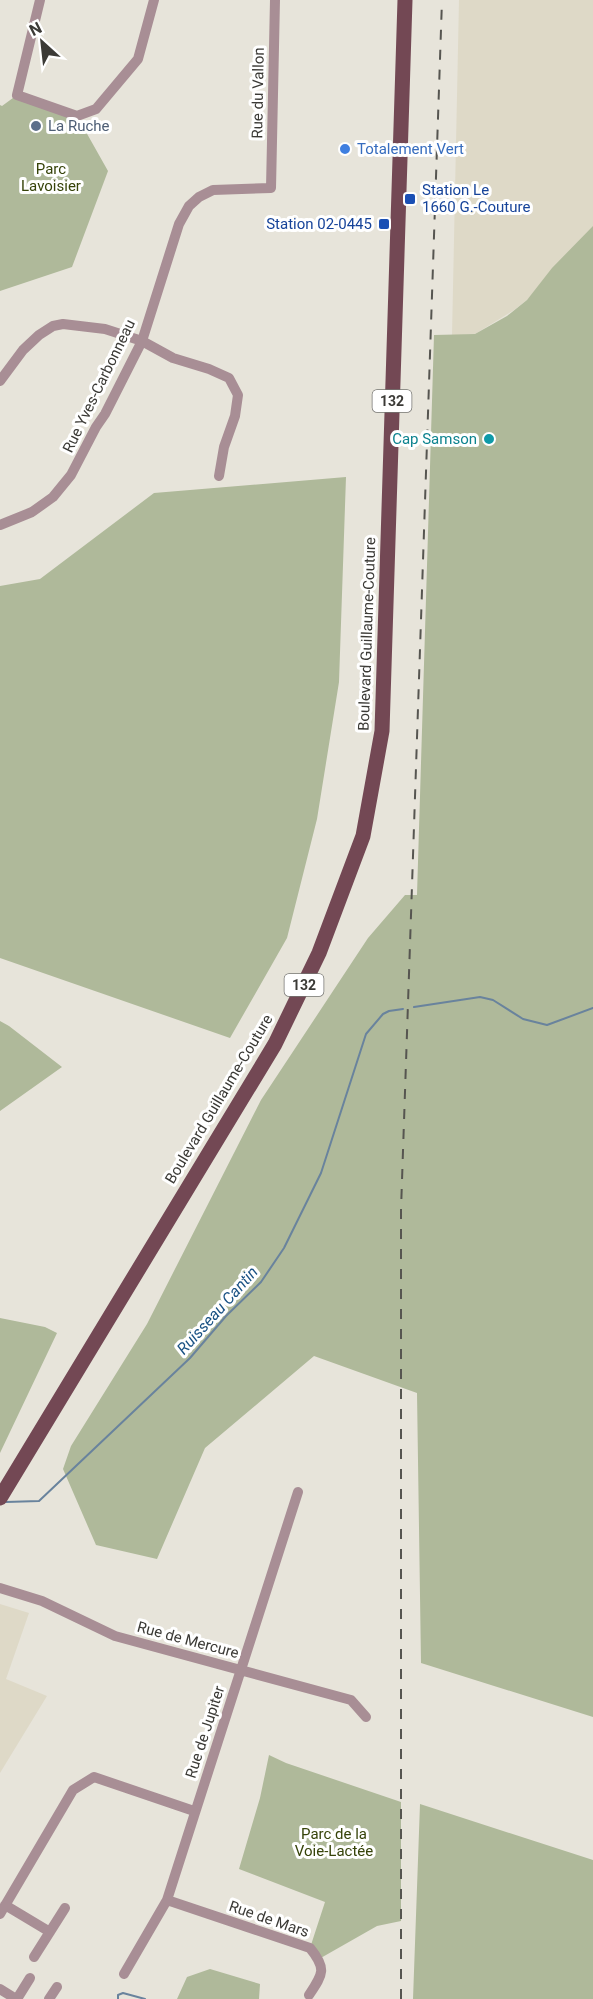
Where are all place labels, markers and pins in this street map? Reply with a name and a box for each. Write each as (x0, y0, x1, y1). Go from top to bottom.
place label: La Ruche (48, 117, 110, 135)
marker: La Ruche (29, 119, 43, 133)
place label: Totalement Vert (357, 140, 464, 158)
marker: Totalement Vert (338, 142, 352, 156)
place label: Station Le 1660 G.-Couture (422, 181, 530, 216)
marker: Station Le 1660 G.-Couture (403, 192, 417, 206)
place label: Station 02-0445 (266, 215, 372, 233)
marker: Station 02-0445 (377, 217, 391, 231)
place label: Cap Samson (392, 430, 477, 448)
marker: Cap Samson (482, 432, 496, 446)

